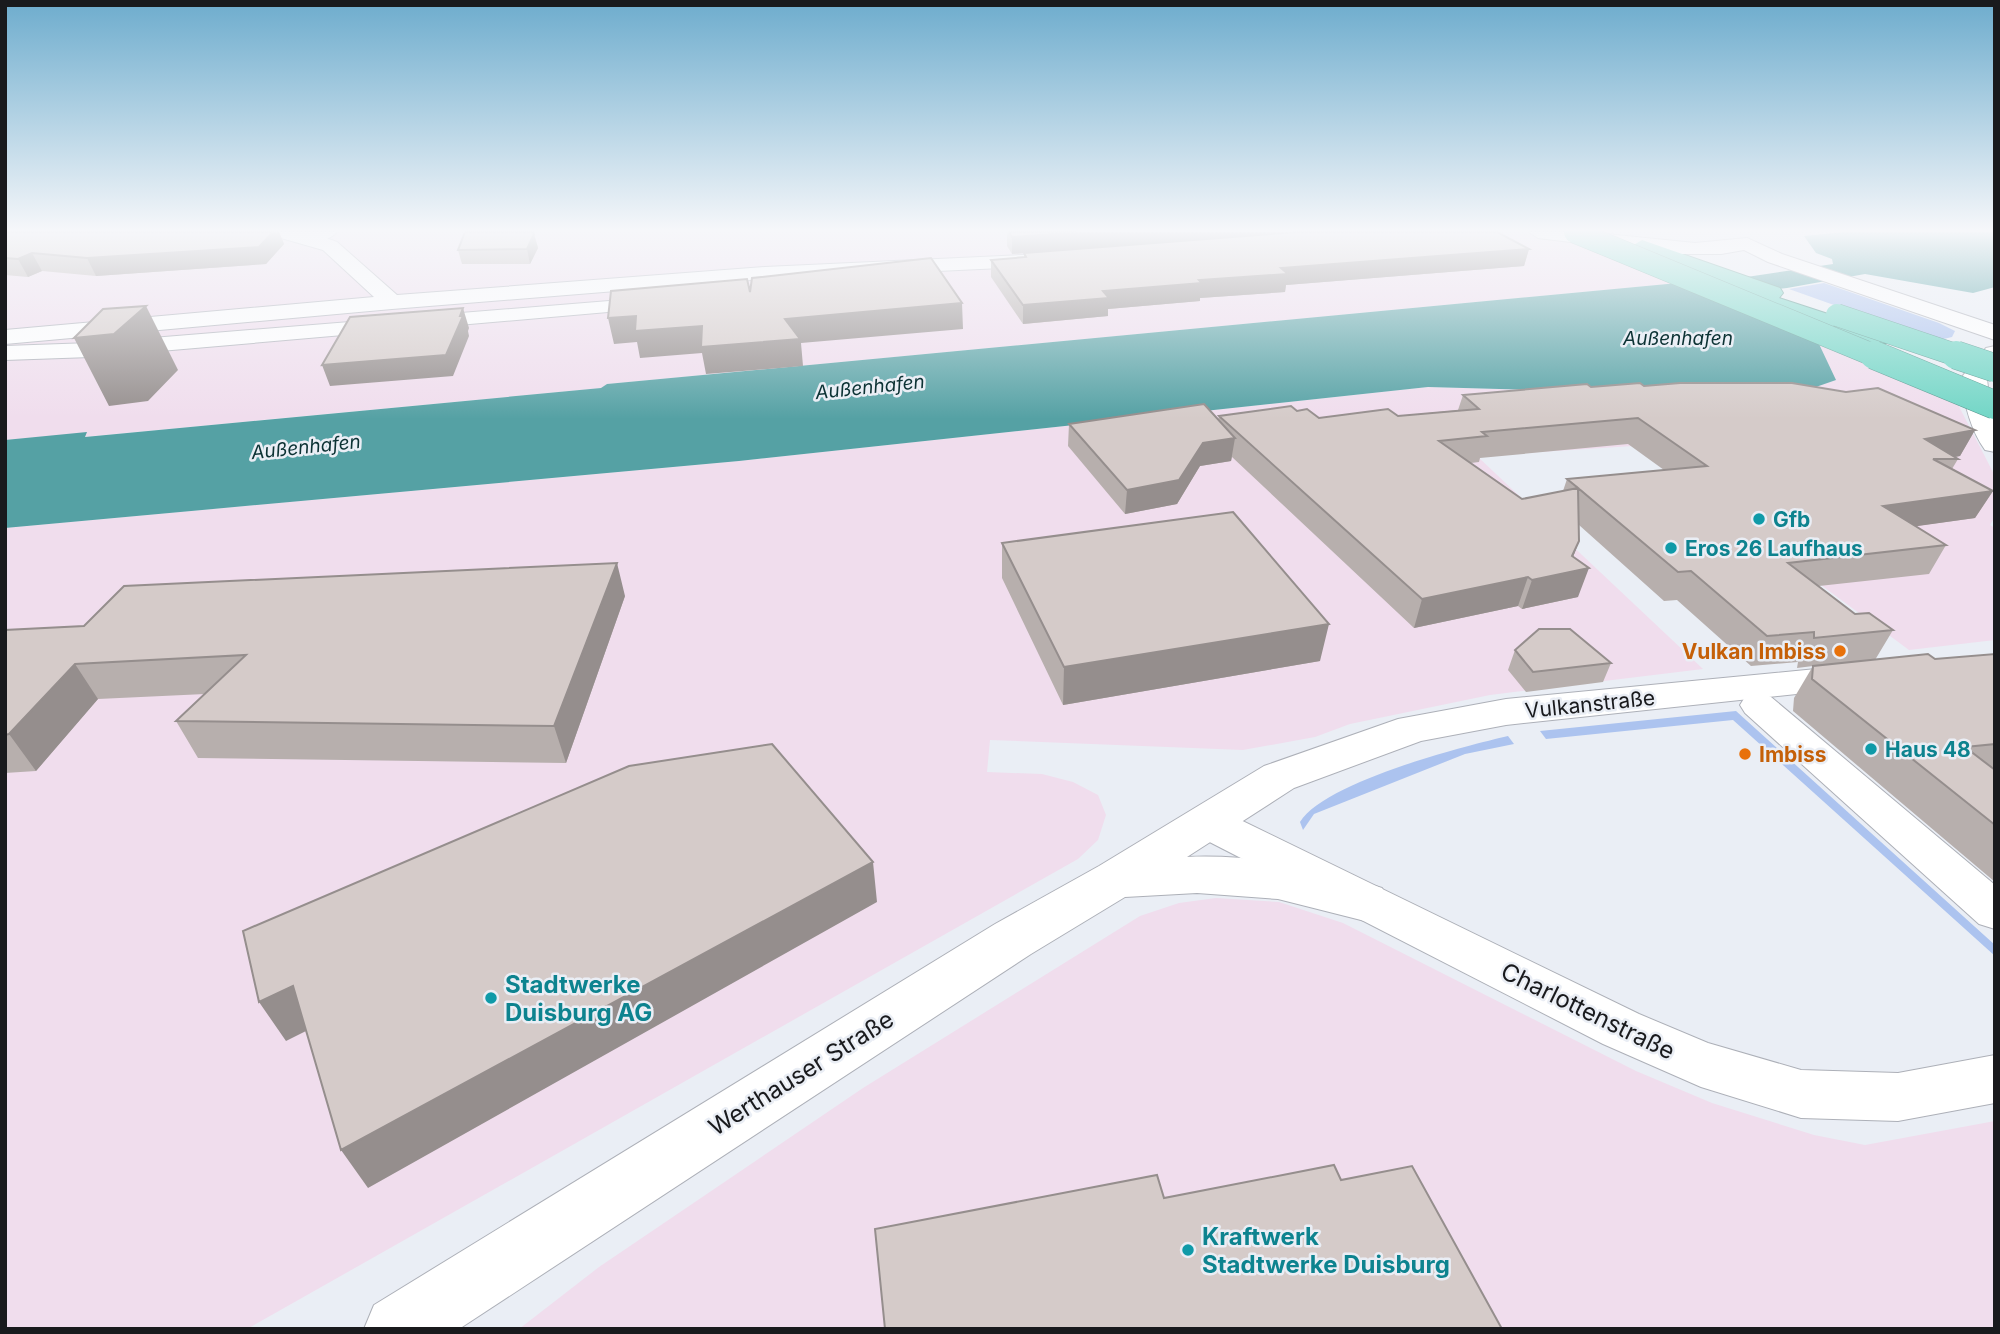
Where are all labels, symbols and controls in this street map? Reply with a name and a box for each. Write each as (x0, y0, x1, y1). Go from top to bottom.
water label: Außenhafen (1622, 327, 1733, 350)
water label: Außenhafen (813, 370, 926, 404)
water label: Außenhafen (249, 430, 362, 464)
place label: Gfb (1773, 507, 1810, 532)
marker: Gfb (1751, 511, 1767, 527)
place label: Eros 26 Laufhaus (1685, 536, 1863, 561)
marker: Eros 26 Laufhaus (1663, 540, 1679, 556)
place label: Vulkan Imbiss (1682, 639, 1826, 664)
marker: Vulkan Imbiss (1832, 643, 1848, 659)
street label: Vulkanstraße (1524, 685, 1656, 723)
place label: Haus 48 (1885, 737, 1971, 762)
marker: Haus 48 (1863, 741, 1879, 757)
place label: Imbiss (1759, 742, 1827, 767)
marker: Imbiss (1737, 746, 1753, 762)
street label: Charlottenstraße (1496, 956, 1680, 1066)
place label: Stadtwerke Duisburg AG (505, 970, 652, 1027)
marker: Stadtwerke Duisburg AG (483, 990, 499, 1006)
street label: Werthauser Straße (703, 1004, 899, 1142)
place label: Kraftwerk Stadtwerke Duisburg (1202, 1222, 1450, 1279)
marker: Kraftwerk Stadtwerke Duisburg (1180, 1242, 1196, 1258)

